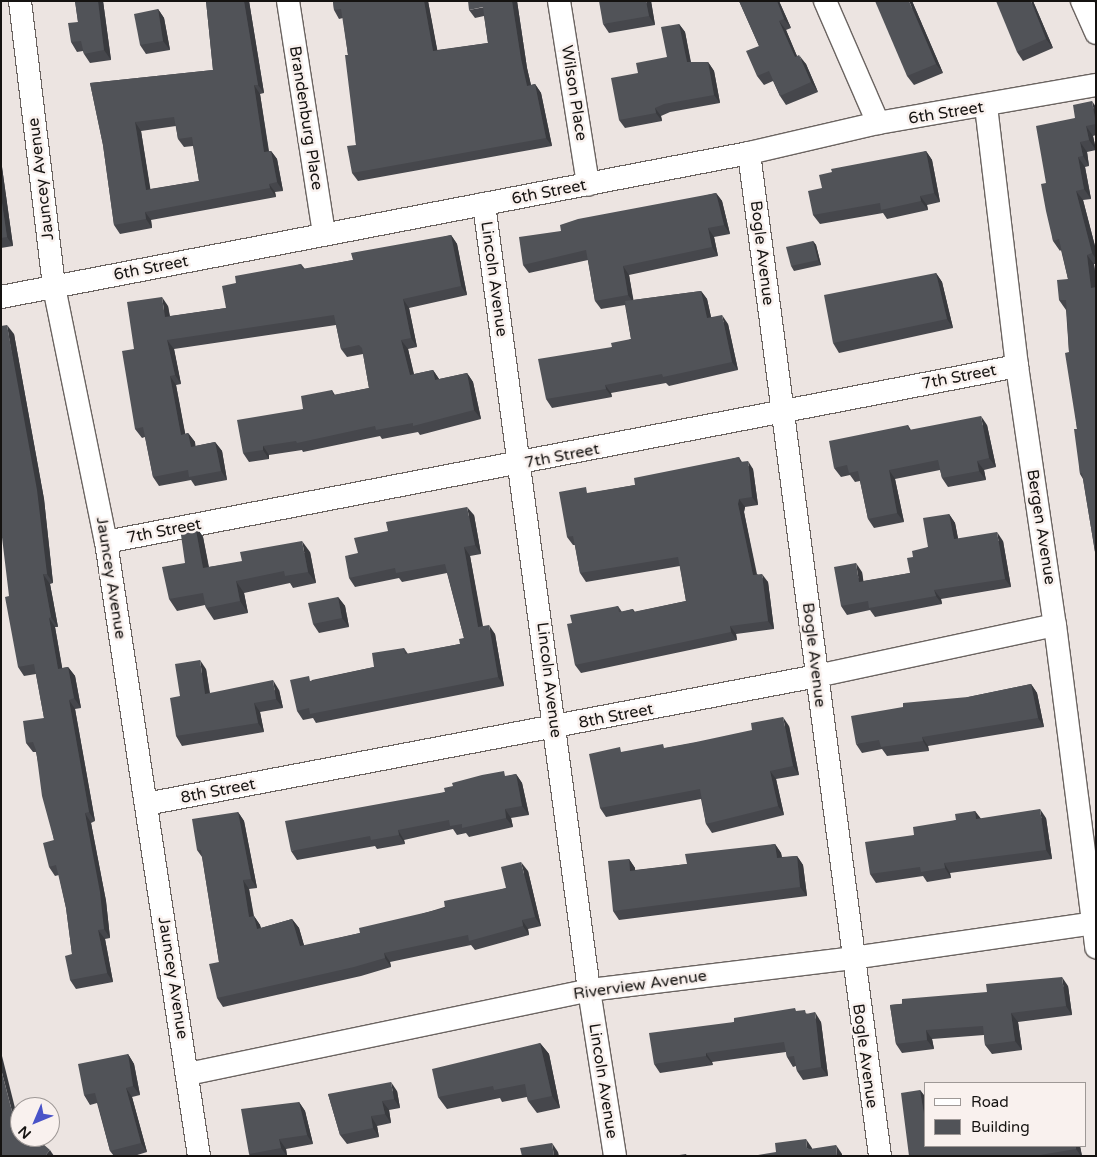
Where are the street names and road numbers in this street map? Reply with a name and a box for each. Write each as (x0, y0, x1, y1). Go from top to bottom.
street label: Brandenburg Place (285, 44, 327, 192)
street label: Wilson Place (557, 44, 591, 142)
street label: 6th Street (907, 98, 985, 128)
street label: Jauncey Avenue (24, 117, 58, 241)
street label: 6th Street (510, 175, 588, 209)
street label: Bogle Avenue (746, 200, 778, 306)
street label: Lincoln Avenue (476, 220, 512, 338)
street label: 6th Street (112, 251, 190, 285)
street label: 7th Street (920, 360, 998, 394)
street label: 7th Street (523, 439, 601, 473)
street label: Bergen Avenue (1022, 468, 1060, 586)
street label: 7th Street (125, 514, 203, 548)
street label: Jauncey Avenue (92, 516, 130, 640)
street label: Bogle Avenue (798, 602, 830, 708)
street label: Lincoln Avenue (532, 621, 566, 739)
street label: 8th Street (577, 699, 655, 733)
street label: 8th Street (179, 774, 257, 808)
street label: Jauncey Avenue (154, 916, 192, 1040)
street label: Riverview Avenue (572, 966, 708, 1004)
street label: Bogle Avenue (848, 1003, 882, 1109)
street label: Lincoln Avenue (584, 1022, 622, 1140)

